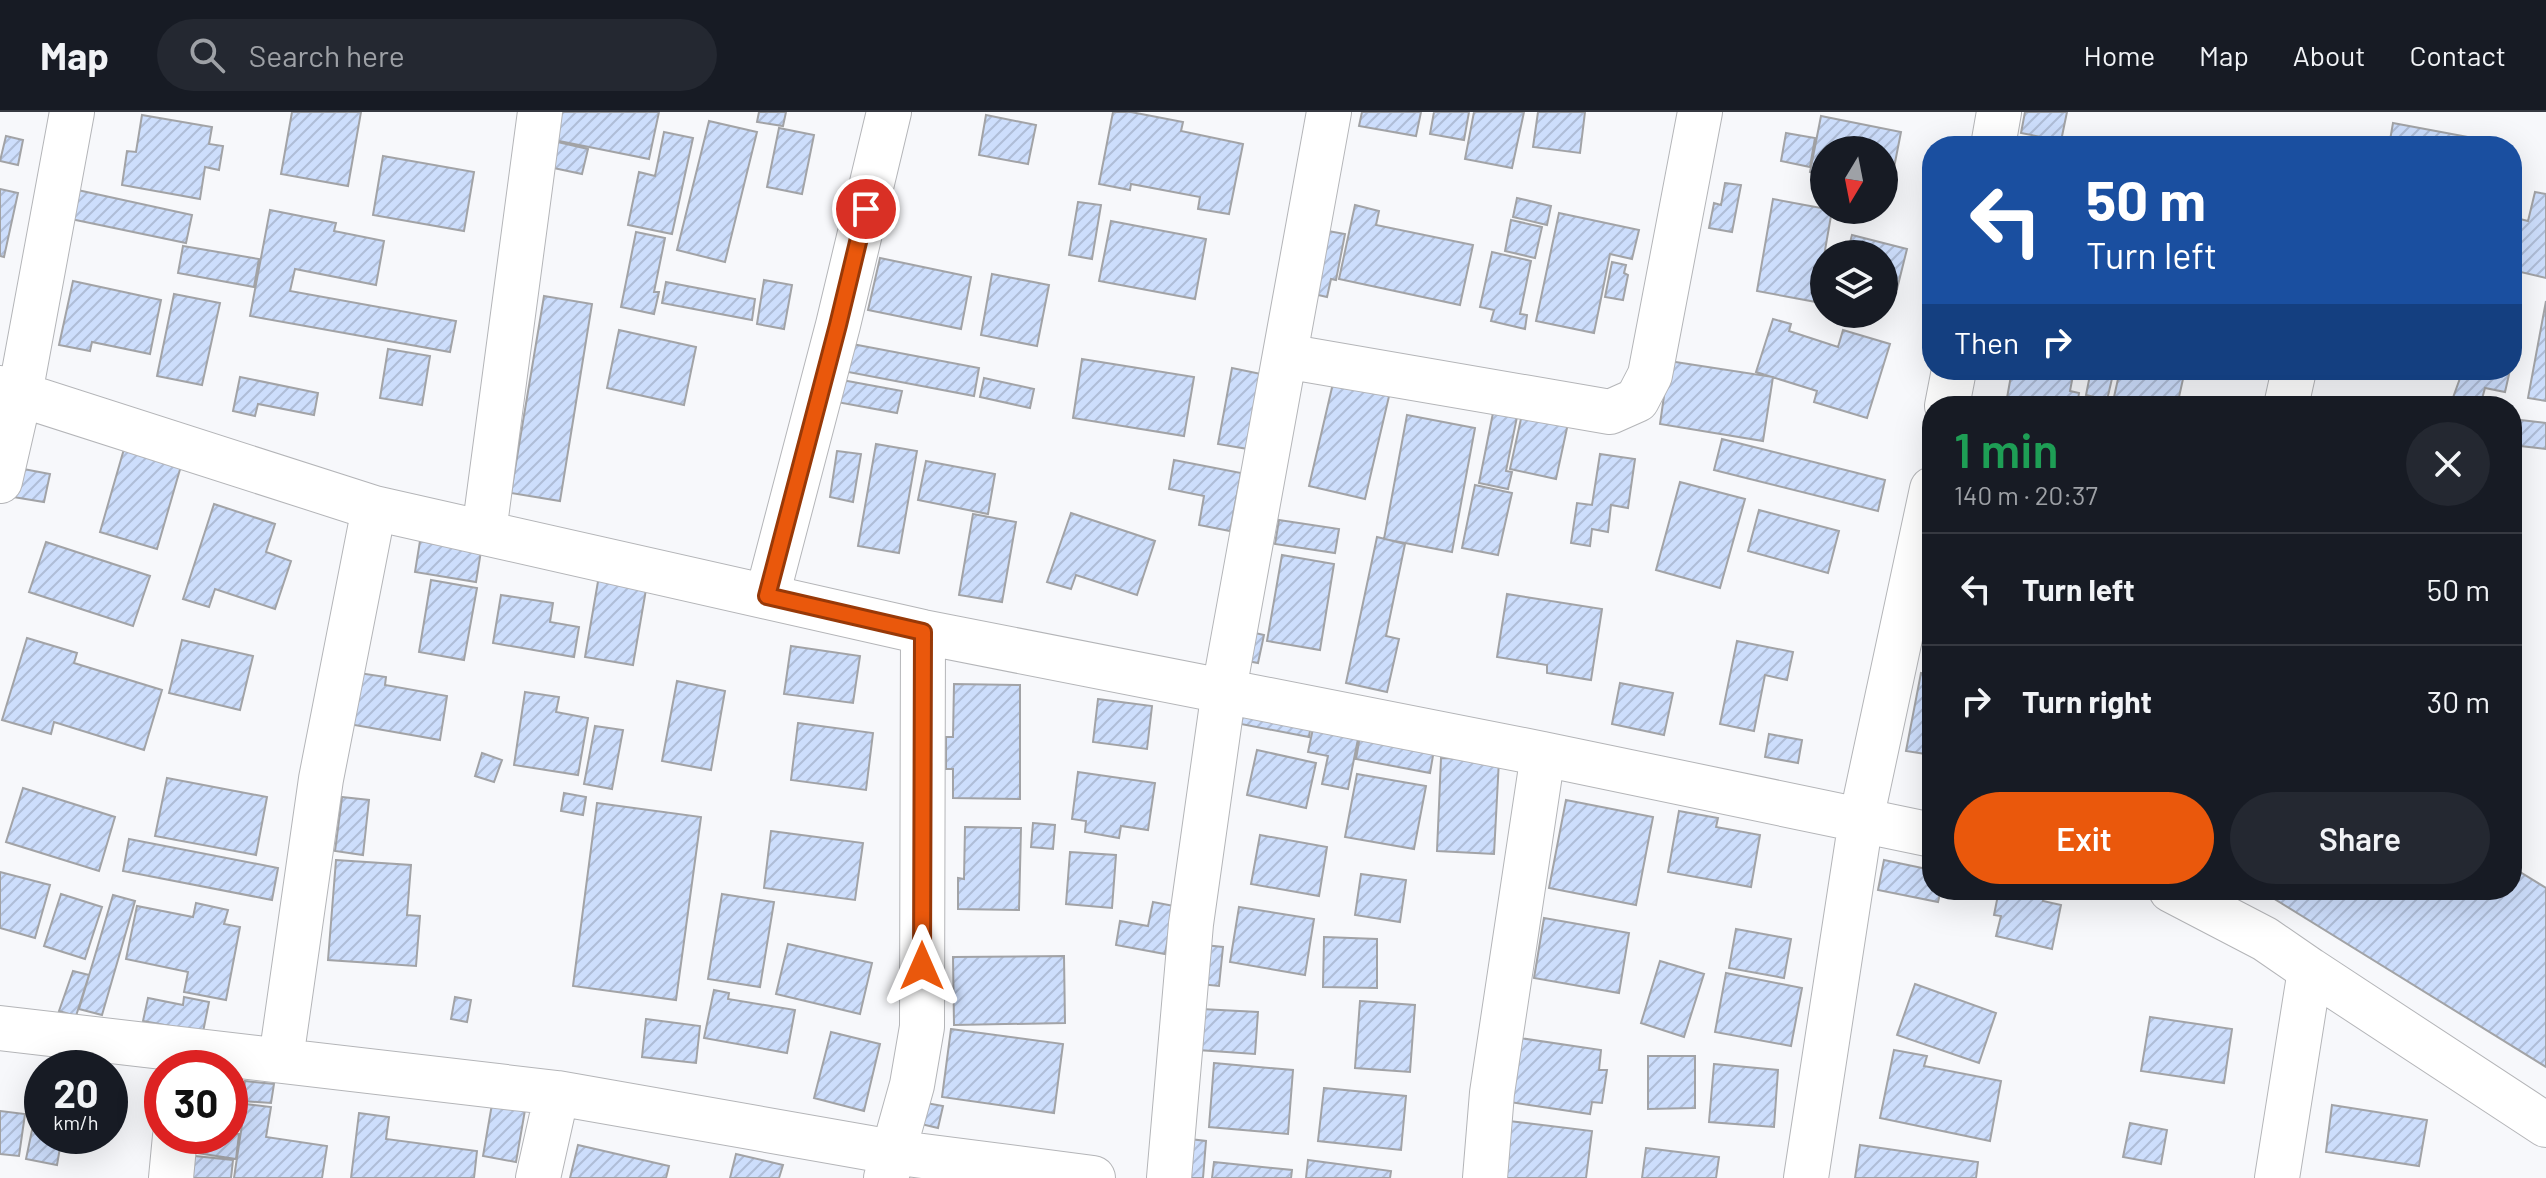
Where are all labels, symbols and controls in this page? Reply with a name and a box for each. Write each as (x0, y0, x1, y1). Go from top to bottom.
search box (157, 19, 717, 91)
text: Map (40, 32, 109, 78)
icon: search (185, 33, 229, 77)
text: Search here (249, 37, 405, 73)
text: Home (2084, 38, 2155, 72)
text: Map (2199, 38, 2249, 72)
text: About (2293, 38, 2365, 72)
text: Contact (2409, 38, 2506, 72)
north arrow (1810, 136, 1898, 224)
map controls (1810, 136, 1898, 328)
text: 50 m (2086, 165, 2206, 232)
icon: left (1954, 168, 2058, 272)
pin (832, 175, 900, 243)
icon: arrive (844, 187, 888, 231)
text: Turn left (2086, 233, 2217, 276)
button: layers (1810, 240, 1898, 328)
icon: right (2035, 320, 2079, 364)
text: Then (1954, 324, 2019, 360)
text: 1 min (1954, 420, 2059, 478)
button: close (2406, 422, 2490, 506)
text: 140 m · 20:37 (1954, 479, 2098, 510)
icon: left (1954, 567, 1998, 611)
text: Turn left (2022, 571, 2135, 607)
text: 50 m (2427, 571, 2490, 607)
icon: right (1954, 679, 1998, 723)
text: Turn right (2022, 683, 2152, 719)
text: 30 m (2427, 683, 2490, 719)
button: Exit (1954, 792, 2214, 884)
button: Share (2230, 792, 2490, 884)
position arrow (880, 924, 964, 1008)
speed limit sign: 30 (144, 1050, 248, 1154)
text: 20 (53, 1068, 99, 1116)
text: km/h (53, 1110, 99, 1134)

